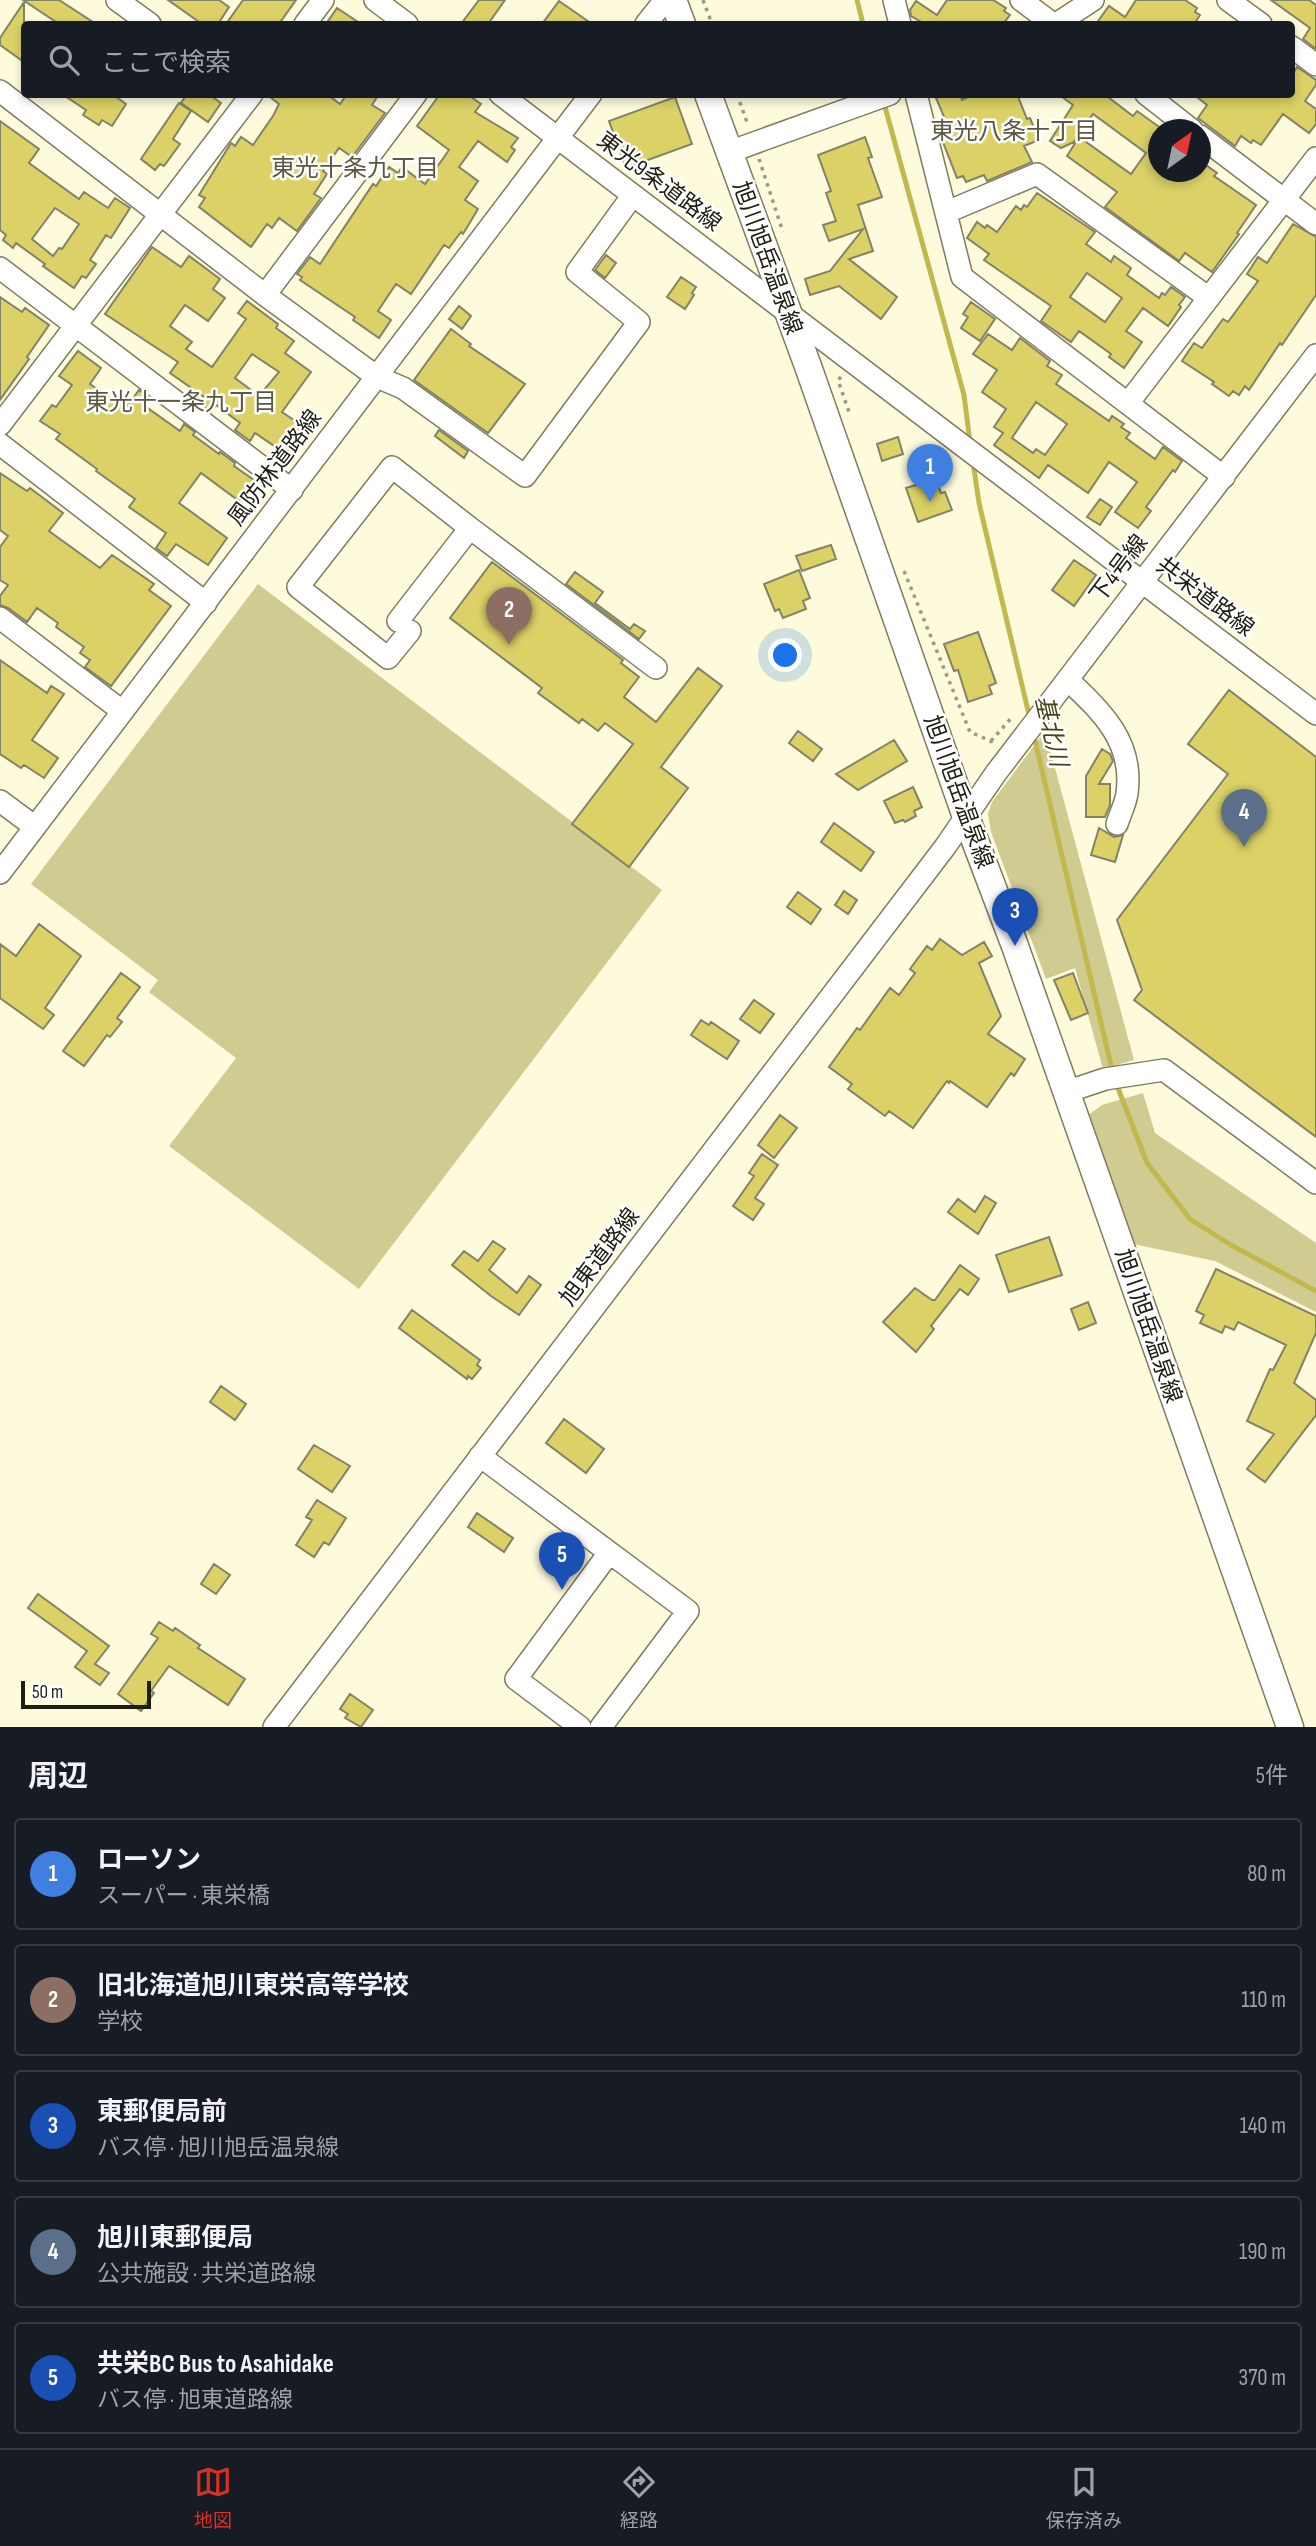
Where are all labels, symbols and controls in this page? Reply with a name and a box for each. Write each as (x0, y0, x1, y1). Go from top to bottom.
search box (21, 21, 1295, 98)
icon: search (45, 41, 83, 79)
text: ここで検索 (101, 48, 231, 79)
district label: 東光八条十丁目 (930, 117, 1098, 146)
north arrow (1148, 119, 1211, 182)
street label: 東光9条道路線 (591, 126, 727, 238)
district label: 東光十条九丁目 (271, 154, 439, 183)
street label: 旭川旭岳温泉線 (726, 178, 808, 338)
district label: 東光十一条九丁目 (85, 388, 277, 417)
street label: 風防林道路線 (222, 404, 328, 532)
pin: 1 (907, 444, 953, 502)
street label: 下4号線 (1084, 529, 1154, 609)
street label: 共栄道路線 (1151, 551, 1259, 643)
pin: 2 (486, 587, 532, 645)
your location (768, 638, 802, 672)
water label: 基北川 (1029, 693, 1074, 772)
street label: 旭川旭岳温泉線 (917, 712, 999, 872)
pin: 4 (1221, 789, 1267, 847)
pin: 3 (992, 888, 1038, 946)
street label: 旭東道路線 (554, 1203, 646, 1311)
street label: 旭川旭岳温泉線 (1109, 1245, 1187, 1407)
pin: 5 (539, 1532, 585, 1590)
scale bar (21, 1678, 150, 1710)
text: 50 m (32, 1681, 63, 1704)
text: 周辺 (28, 1759, 88, 1795)
text: 5件 (1256, 1762, 1288, 1790)
text: ローソン (97, 1845, 201, 1876)
text: 1 (48, 1860, 58, 1888)
text: 80 m (1247, 1860, 1286, 1888)
text: スーパー · 東栄橋 (97, 1882, 270, 1910)
text: 旧北海道旭川東栄高等学校 (97, 1971, 409, 2002)
text: 2 (48, 1986, 58, 2014)
text: 110 m (1241, 1986, 1286, 2014)
text: 学校 (97, 2008, 143, 2036)
text: 東郵便局前 (97, 2097, 227, 2128)
text: 3 (48, 2112, 58, 2140)
text: 140 m (1240, 2112, 1286, 2140)
text: バス停 · 旭川旭岳温泉線 (97, 2134, 339, 2162)
text: 旭川東郵便局 (97, 2223, 253, 2254)
text: 4 (48, 2238, 58, 2266)
text: 190 m (1239, 2238, 1286, 2266)
text: 公共施設 · 共栄道路線 (97, 2260, 316, 2288)
text: 共栄BC Bus to Asahidake (97, 2349, 334, 2380)
text: 5 (48, 2364, 58, 2392)
text: 370 m (1239, 2364, 1286, 2392)
text: バス停 · 旭東道路線 (97, 2386, 293, 2414)
tab: 地図 (194, 2463, 232, 2533)
tab: 経路 (620, 2463, 658, 2533)
tab: 保存済み (1046, 2463, 1122, 2533)

